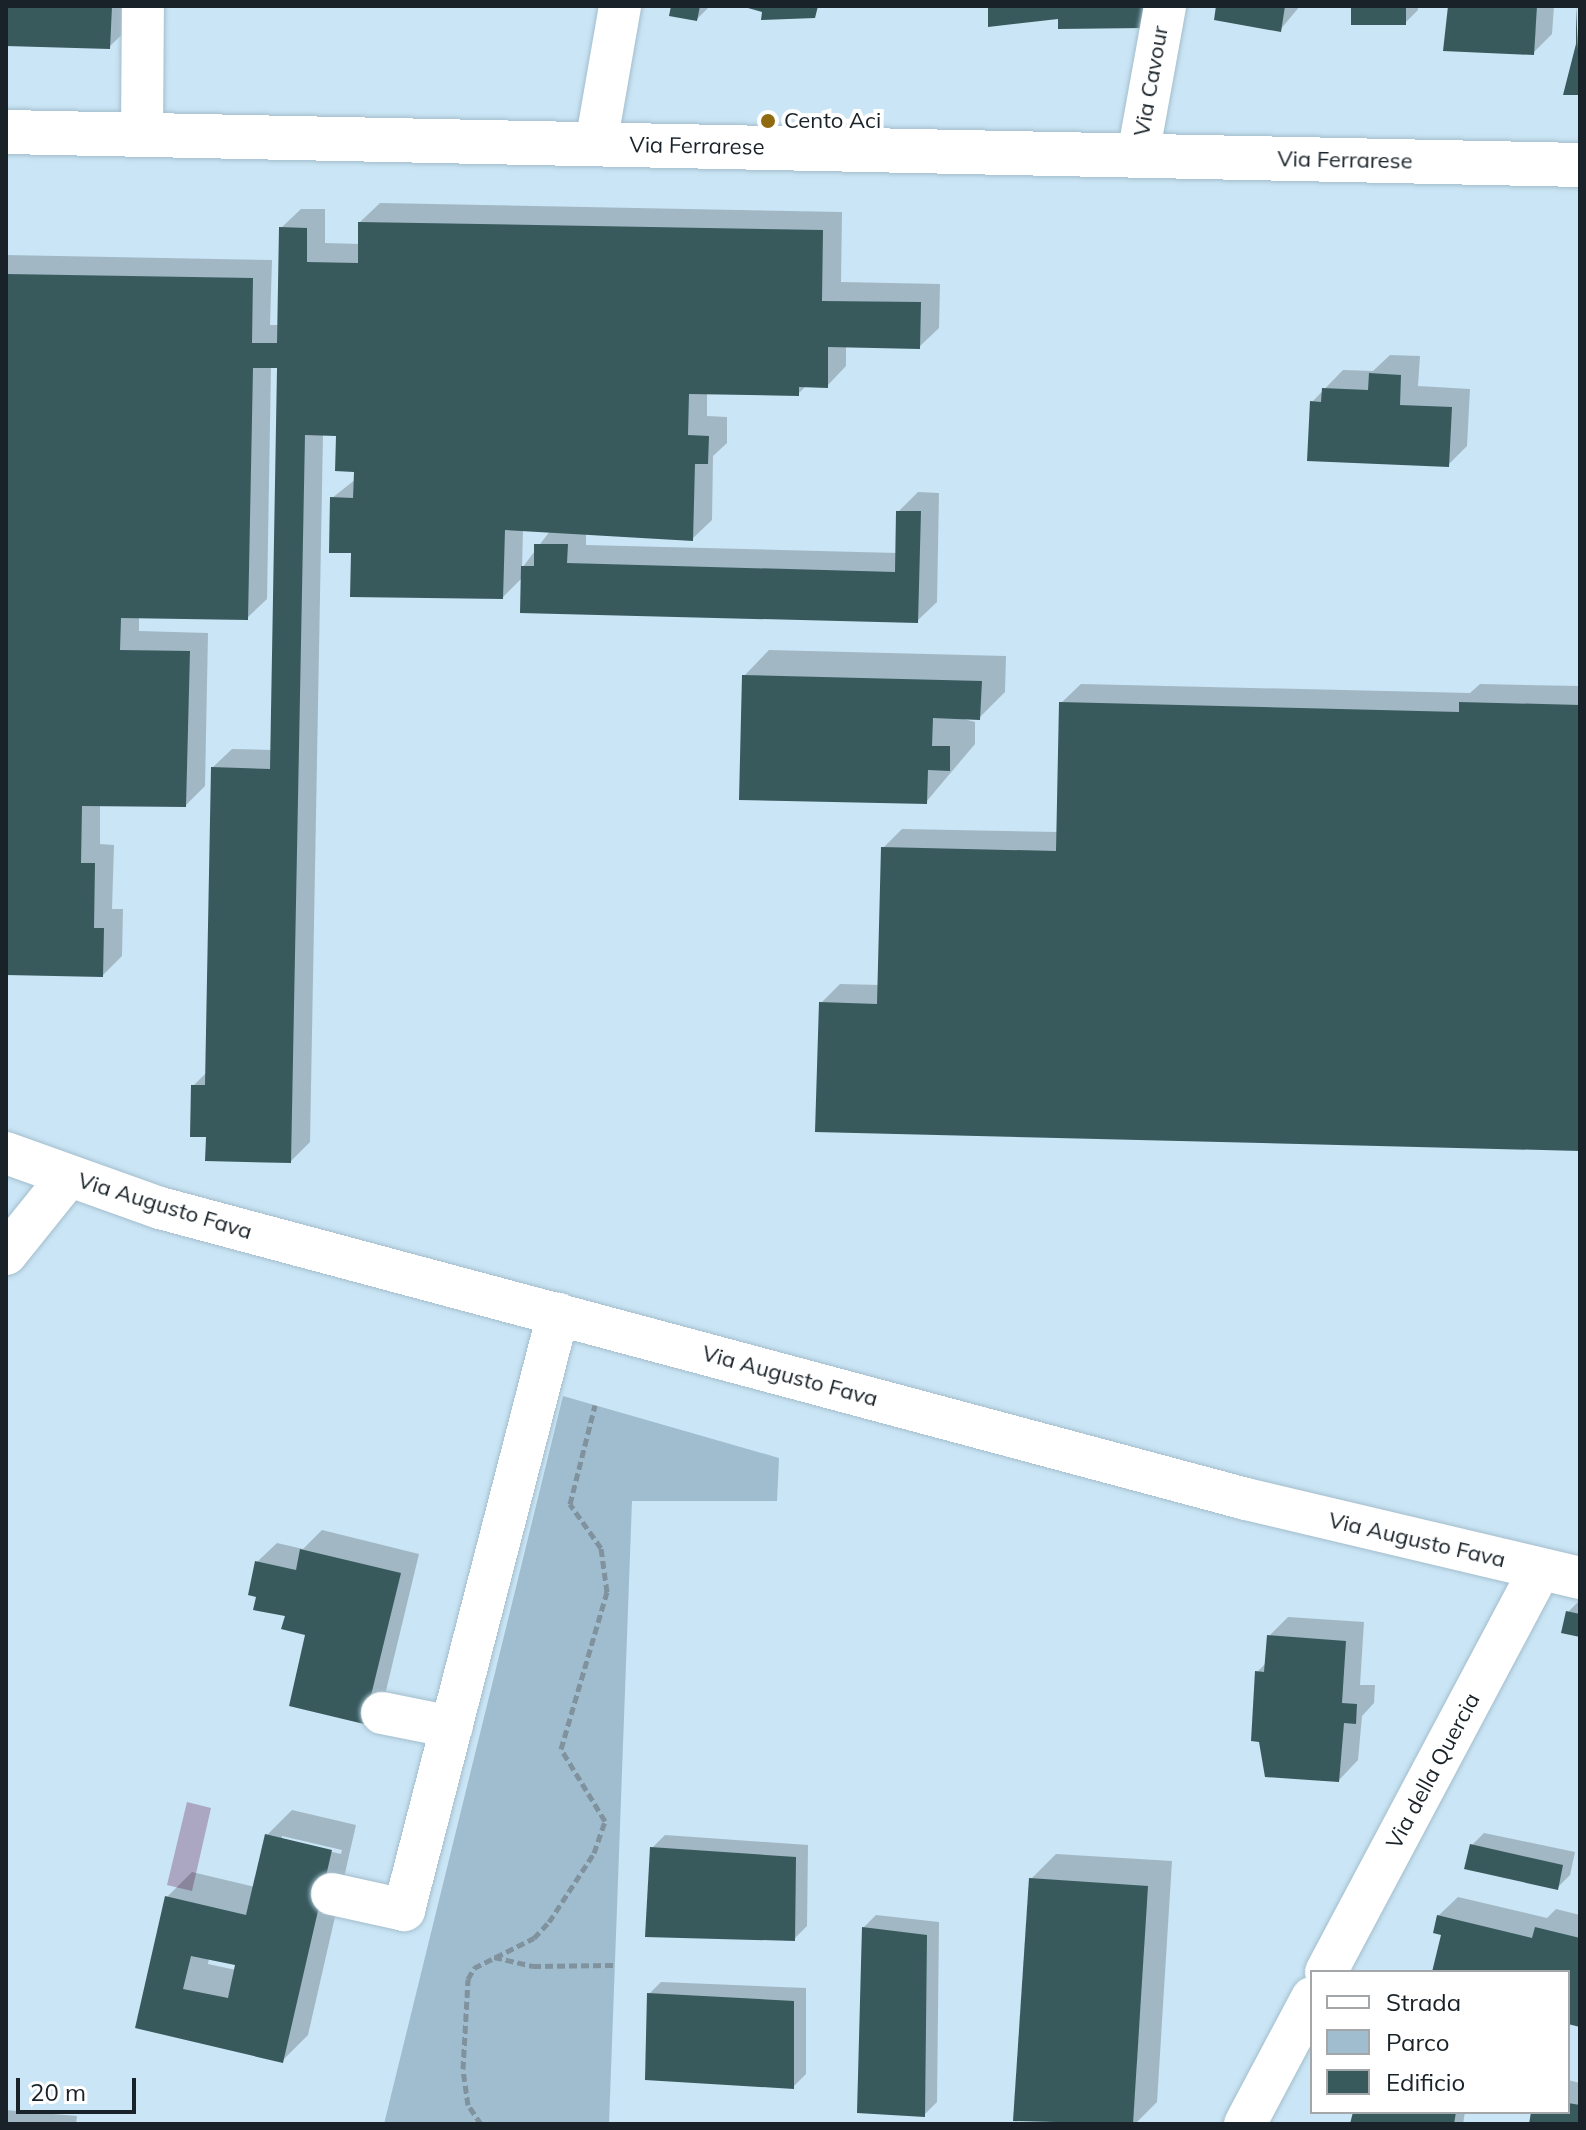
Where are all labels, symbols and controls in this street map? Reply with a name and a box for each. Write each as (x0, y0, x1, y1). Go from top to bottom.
street label: Via Cavour (1128, 24, 1174, 138)
place label: Cento Aci (784, 108, 881, 134)
marker: Cento Aci (759, 112, 777, 130)
street label: Via Ferrarese (629, 132, 765, 160)
street label: Via Ferrarese (1277, 146, 1413, 174)
street label: Via Augusto Fava (75, 1167, 255, 1245)
street label: Via Augusto Fava (699, 1340, 881, 1412)
street label: Via Augusto Fava (1326, 1507, 1508, 1573)
street label: Via della Quercia (1381, 1688, 1485, 1854)
legend (1310, 1970, 1570, 2114)
text: Strada (1386, 1987, 1461, 2017)
text: Parco (1386, 2027, 1449, 2057)
scale bar (20, 2062, 140, 2112)
text: Edificio (1386, 2067, 1465, 2097)
text: 20 m (30, 2077, 86, 2107)

